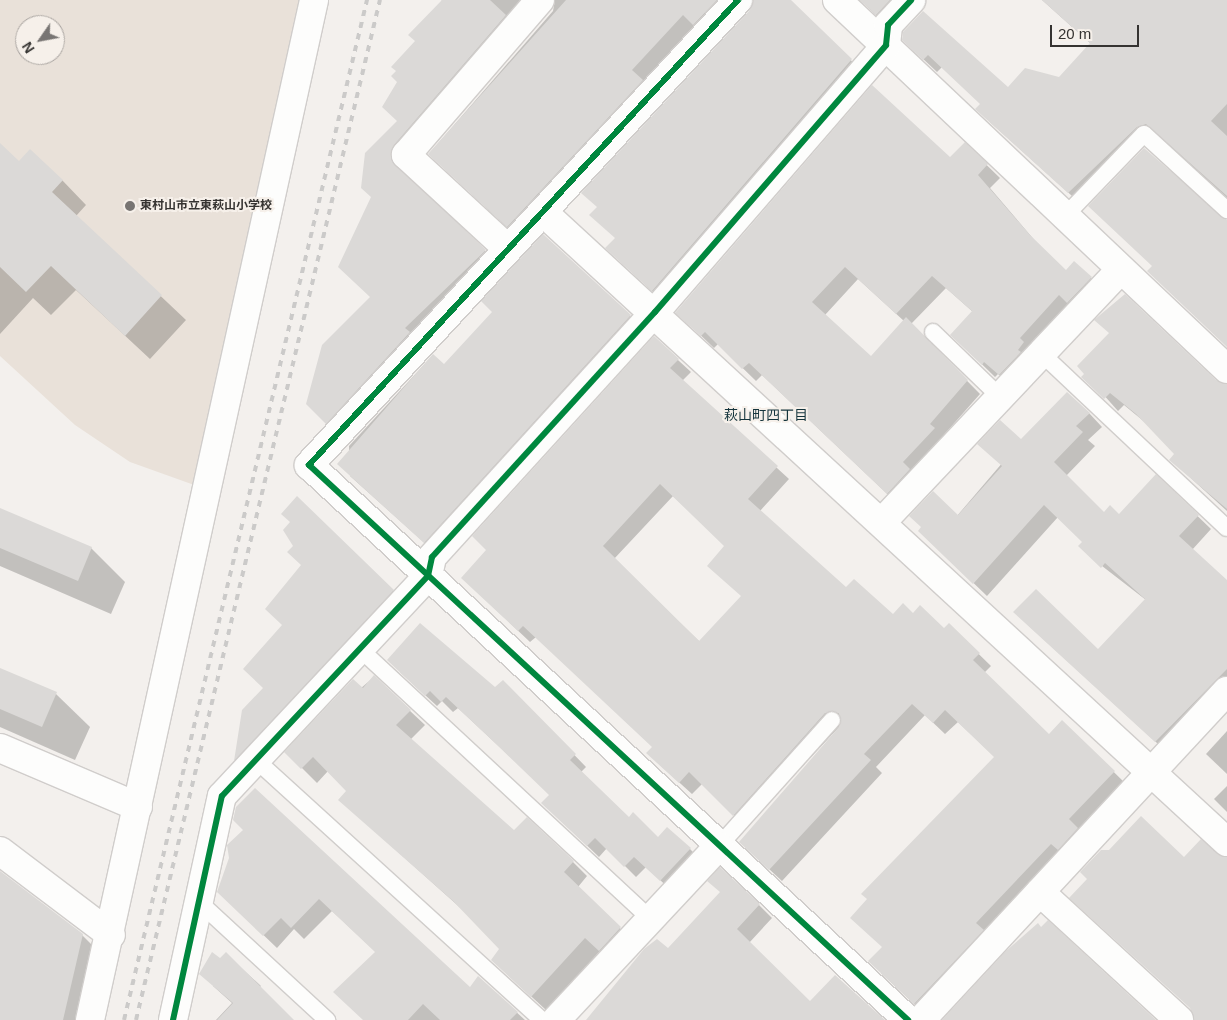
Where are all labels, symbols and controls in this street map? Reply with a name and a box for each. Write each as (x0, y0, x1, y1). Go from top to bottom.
north arrow (15, 15, 65, 65)
scale bar (1052, 15, 1141, 47)
text: 20 m (1058, 25, 1091, 42)
text: N (19, 39, 38, 56)
place label: 東村山市立東萩山小学校 (140, 199, 272, 213)
marker: 東村山市立東萩山小学校 (124, 200, 136, 212)
district label: 萩山町四丁目 (724, 407, 808, 423)

